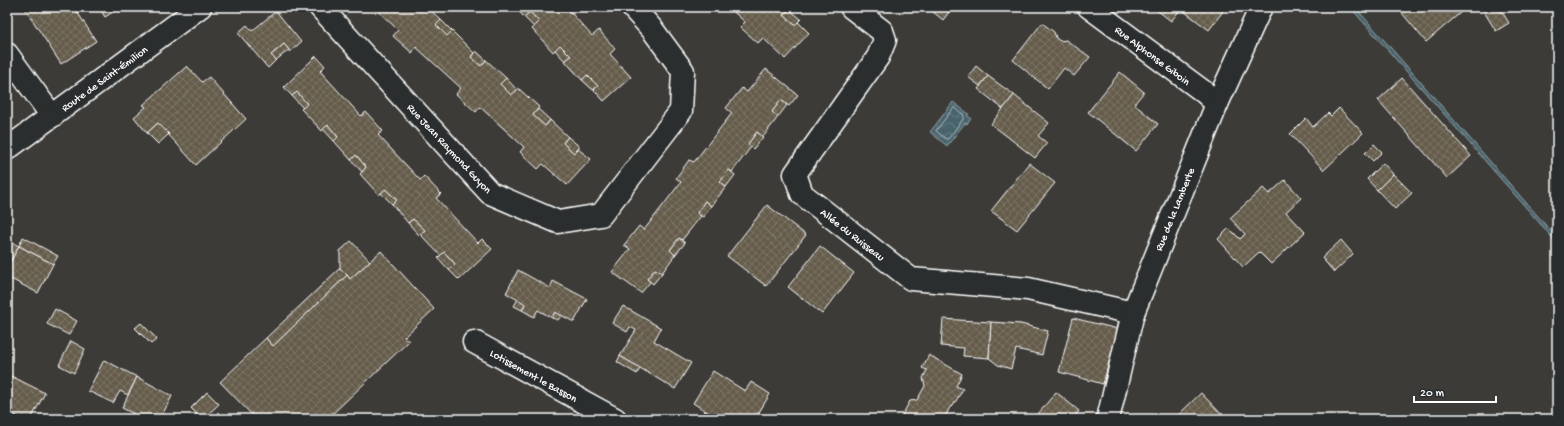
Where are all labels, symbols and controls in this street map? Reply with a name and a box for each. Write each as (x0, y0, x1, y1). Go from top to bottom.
street label: Rue Alphonse Giboin (1112, 24, 1192, 89)
street label: Route de Saint-Émilion (59, 43, 151, 115)
street label: Rue Jean Raymond Guyon (404, 102, 494, 197)
street label: Rue de la Lamberte (1154, 166, 1198, 253)
street label: Allée du Ruisseau (817, 207, 886, 264)
street label: Lotissement le Basson (487, 348, 579, 406)
scale bar (1414, 378, 1496, 404)
text: 20 m (1420, 387, 1445, 401)

